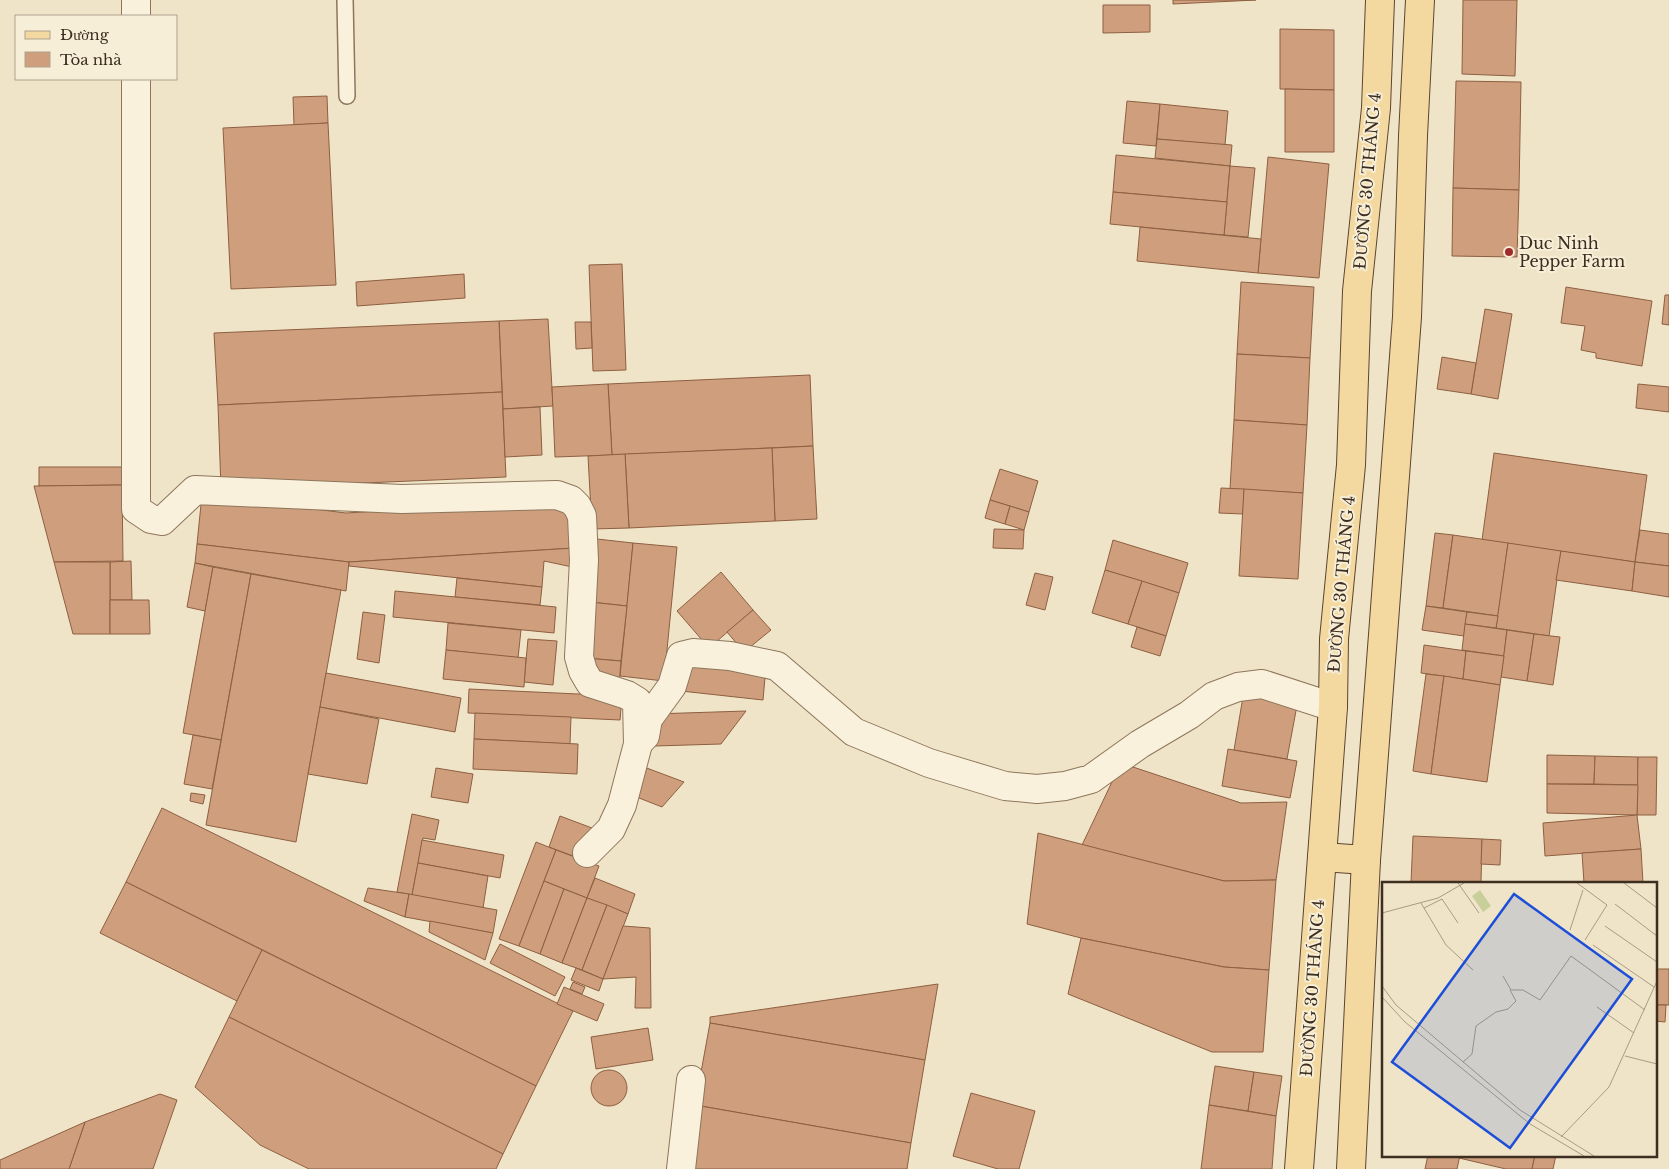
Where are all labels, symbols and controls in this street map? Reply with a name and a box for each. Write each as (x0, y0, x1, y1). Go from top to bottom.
legend (15, 15, 178, 80)
text: Đường (60, 25, 110, 44)
text: Tòa nhà (60, 50, 122, 69)
street label: ĐƯỜNG 30 THÁNG 4 (1349, 92, 1385, 270)
place label: Duc Ninh Pepper Farm (1519, 233, 1625, 271)
marker: Duc Ninh Pepper Farm (1503, 246, 1515, 258)
street label: ĐƯỜNG 30 THÁNG 4 (1323, 495, 1359, 673)
inset map (1382, 882, 1656, 1156)
street label: ĐƯỜNG 30 THÁNG 4 (1296, 899, 1328, 1077)

